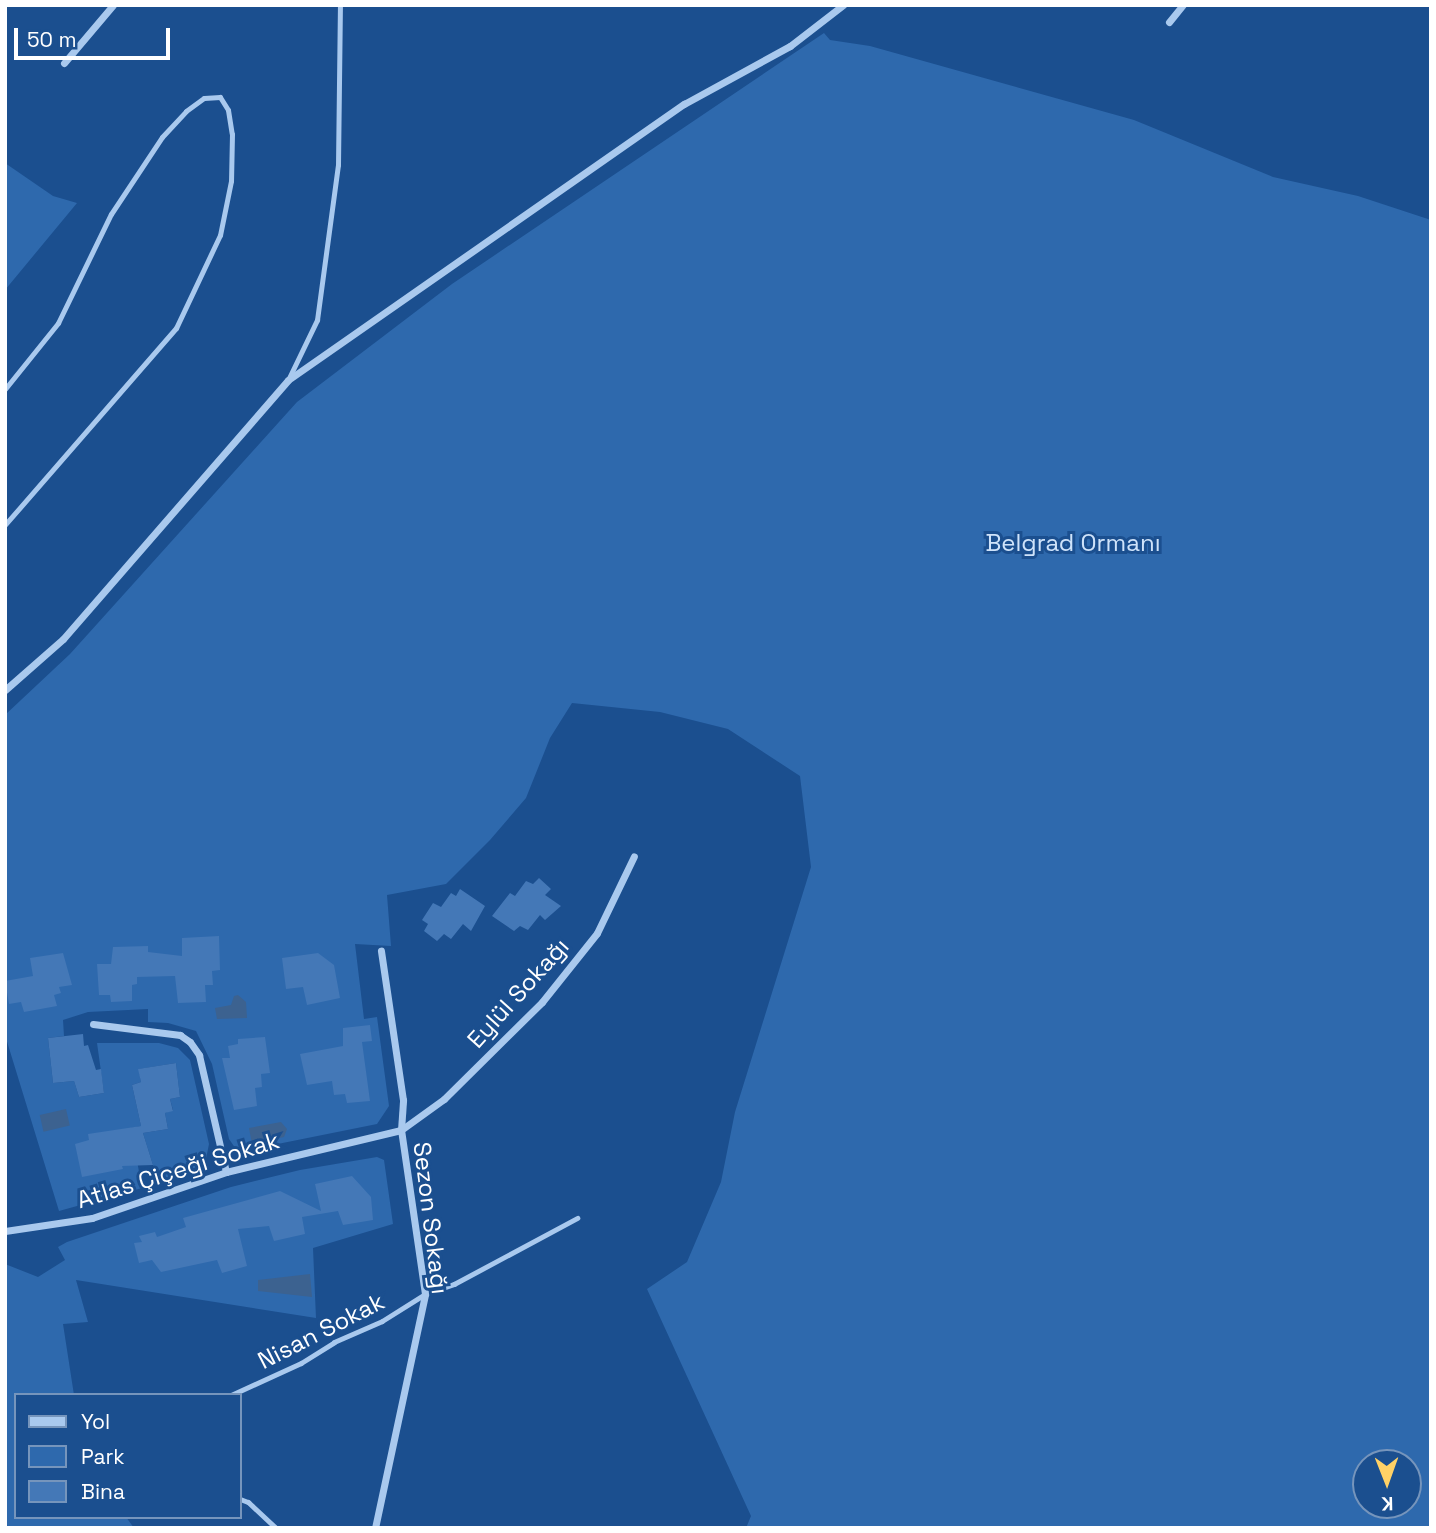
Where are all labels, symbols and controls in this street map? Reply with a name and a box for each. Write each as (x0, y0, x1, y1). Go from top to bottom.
scale bar (18, 14, 173, 58)
text: 50 m (27, 26, 77, 53)
park label: Belgrad Ormanı (985, 529, 1161, 557)
street label: Eylül Sokağı (461, 932, 575, 1054)
street label: Atlas Çiçeği Sokak (73, 1125, 283, 1215)
street label: Sezon Sokağı (407, 1140, 455, 1296)
street label: Nisan Sokak (253, 1287, 389, 1375)
legend (14, 1393, 242, 1519)
text: Yol (81, 1408, 110, 1435)
text: Park (81, 1443, 125, 1470)
north arrow (1352, 1449, 1422, 1519)
text: Bina (81, 1478, 125, 1505)
text: K (1381, 1491, 1394, 1516)

